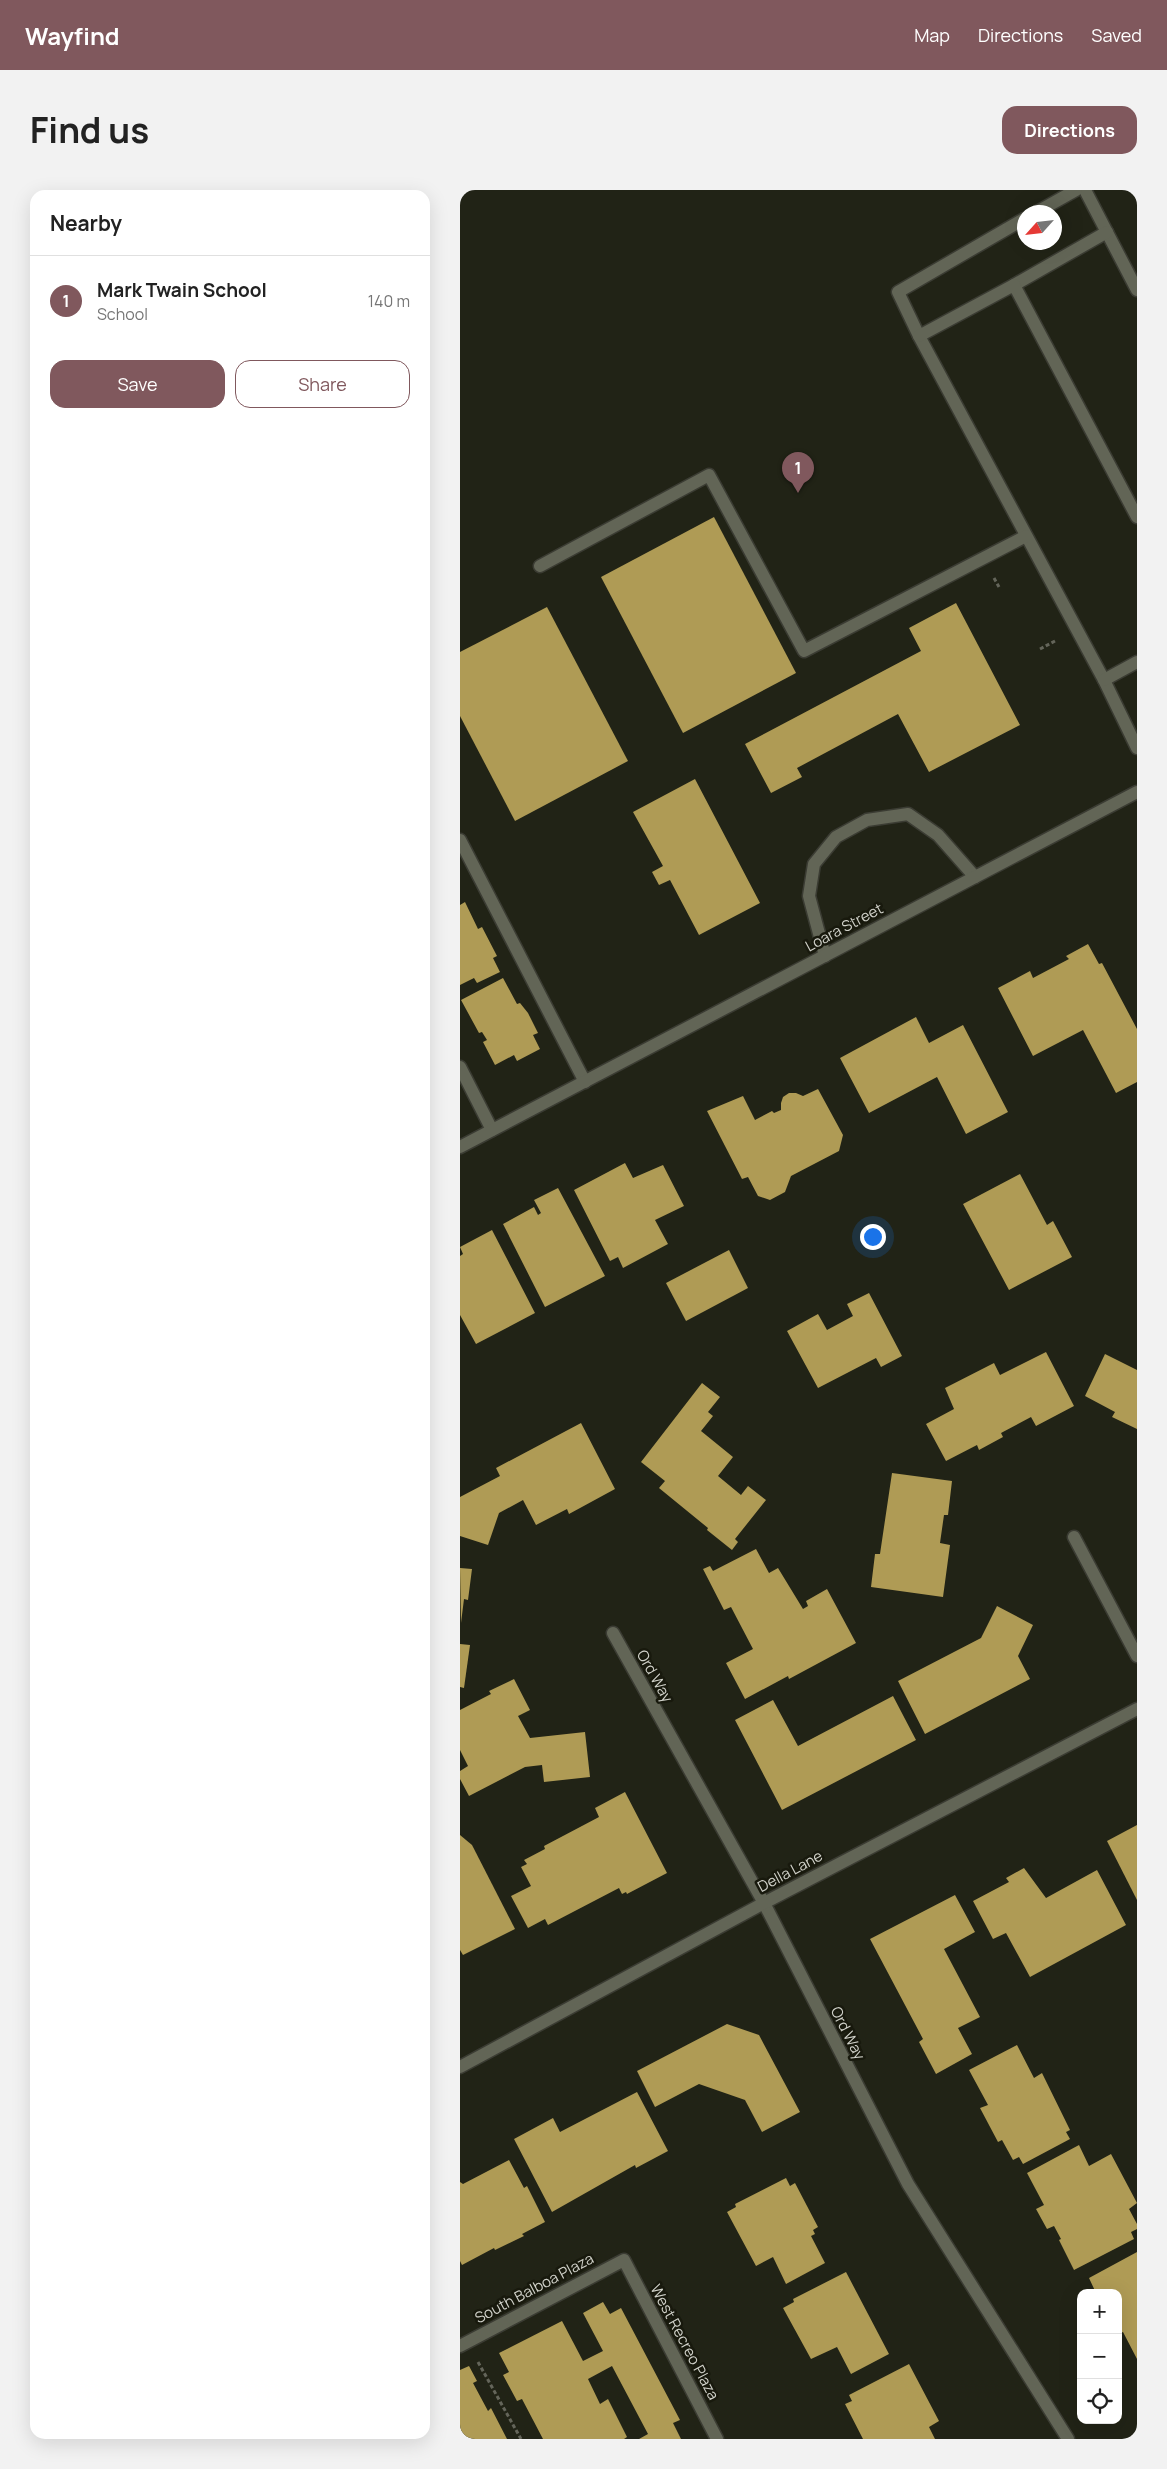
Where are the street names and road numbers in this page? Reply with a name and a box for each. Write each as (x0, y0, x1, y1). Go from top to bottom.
street label: Loara Street (801, 898, 887, 956)
street label: Ord Way (632, 1646, 678, 1706)
street label: Della Lane (754, 1845, 826, 1897)
street label: Ord Way (826, 2003, 870, 2063)
street label: South Balboa Plaza (471, 2248, 597, 2328)
street label: West Recreo Plaza (646, 2281, 724, 2403)

